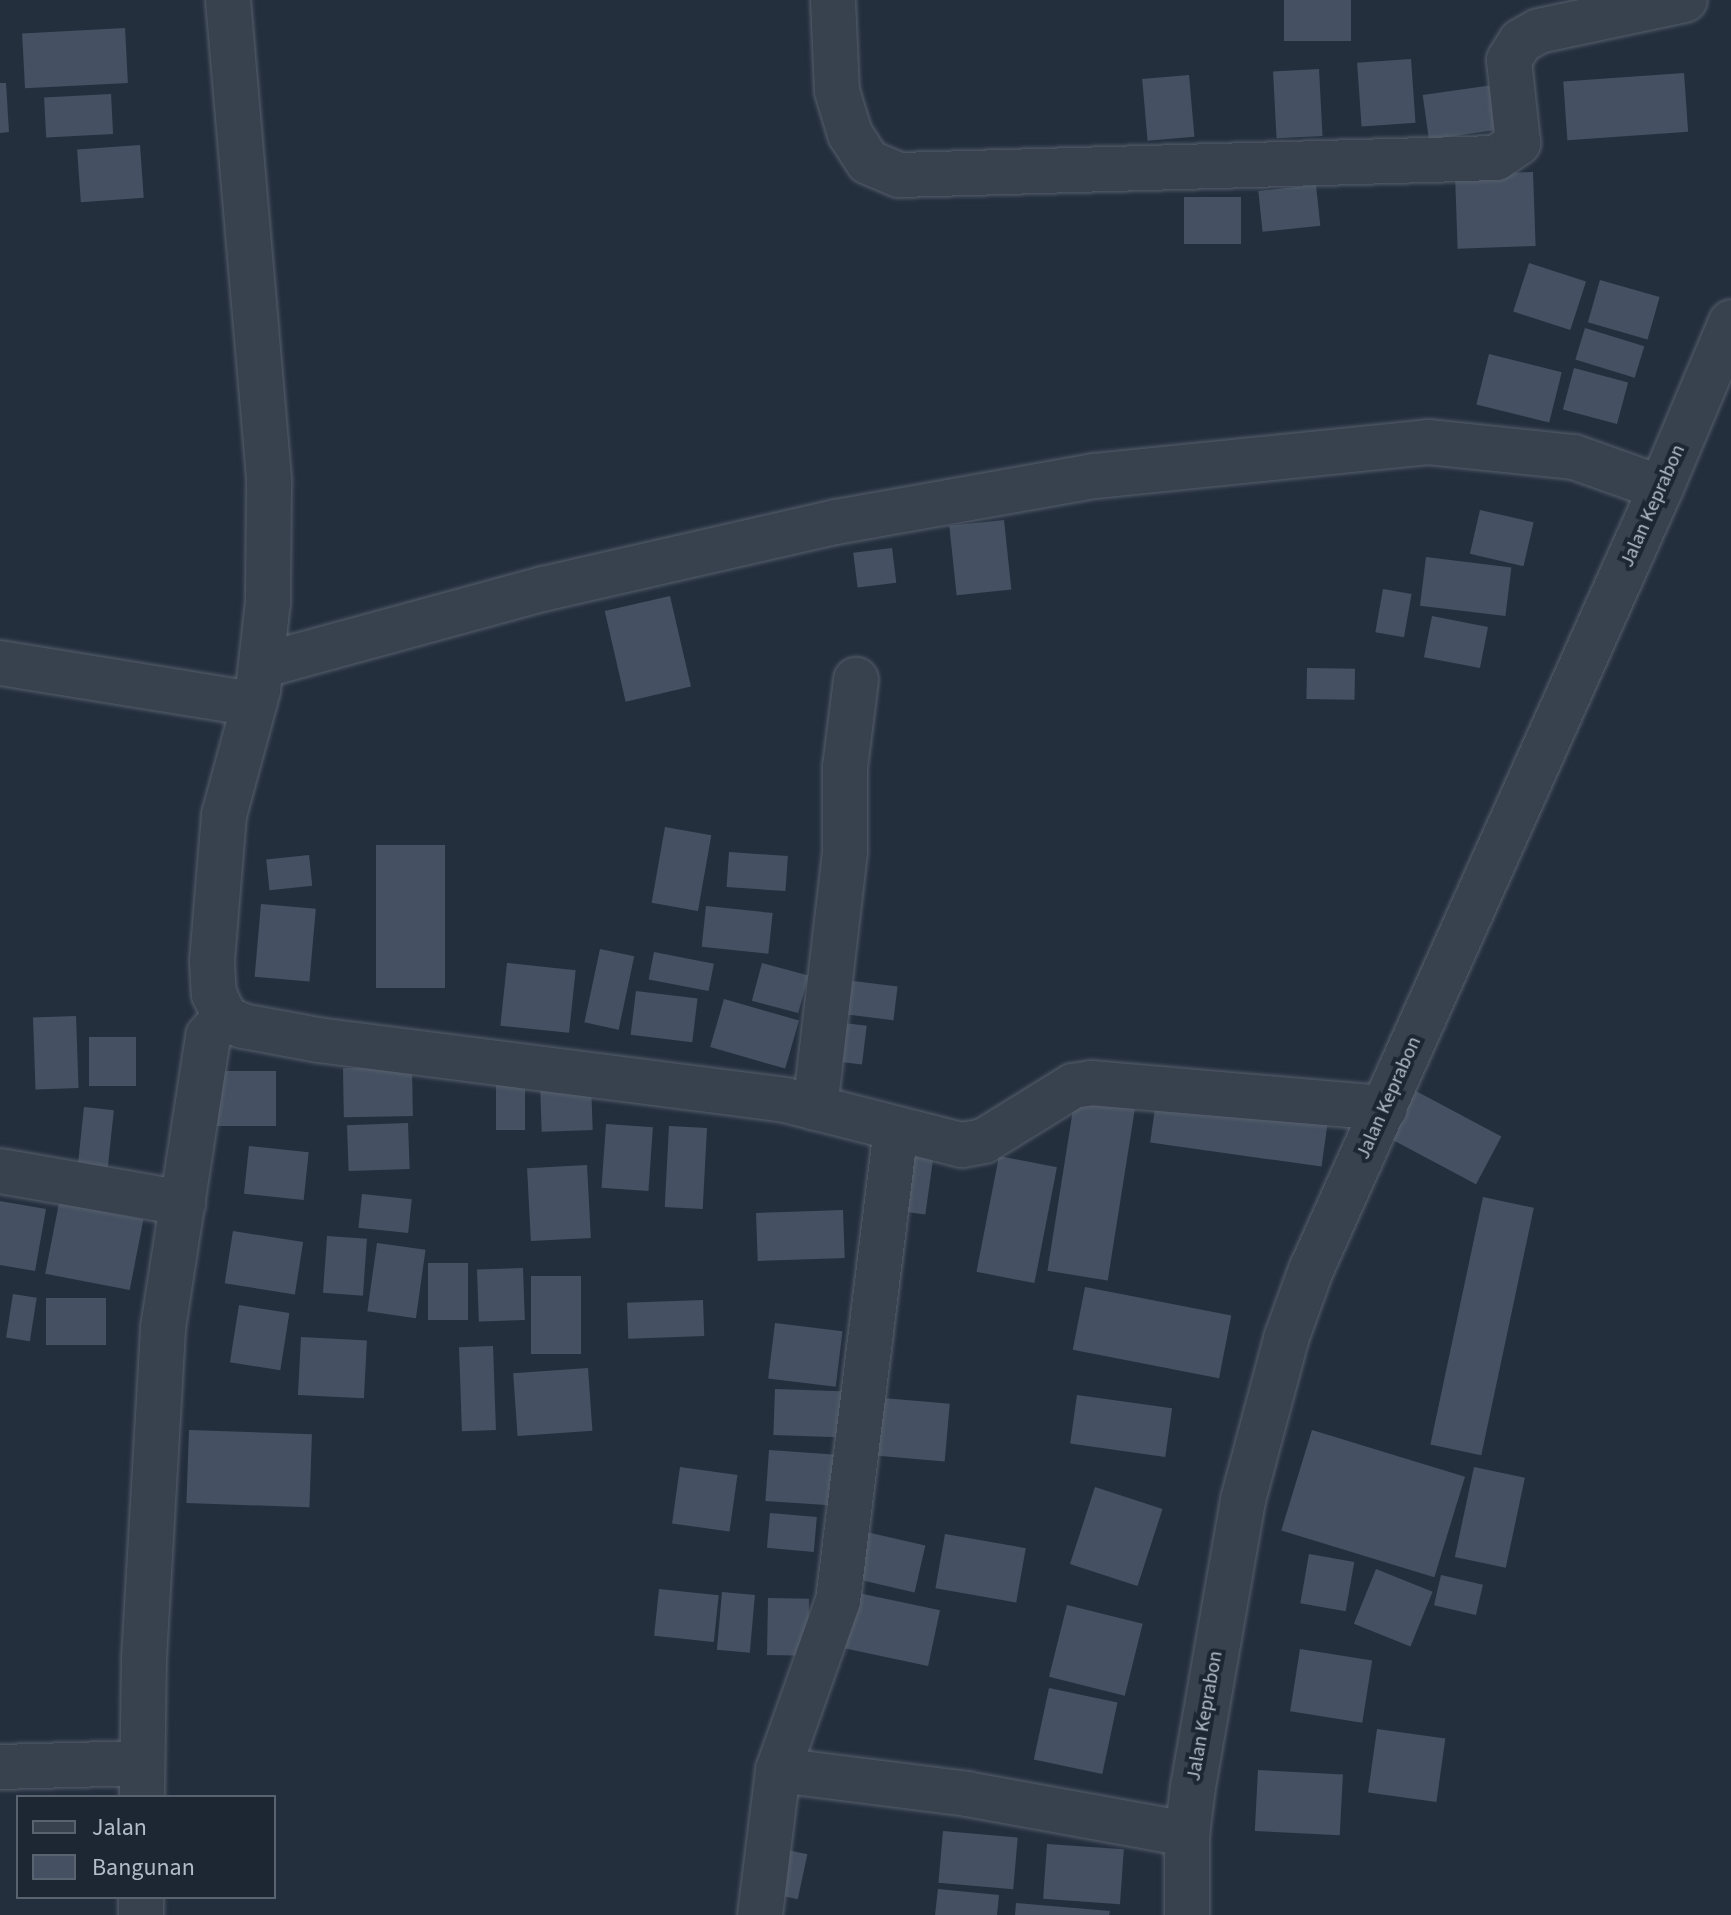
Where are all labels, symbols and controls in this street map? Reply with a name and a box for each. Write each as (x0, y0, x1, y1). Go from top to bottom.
street label: Jalan Keprabon (1615, 441, 1691, 571)
street label: Jalan Keprabon (1351, 1033, 1427, 1163)
street label: Jalan Keprabon (1182, 1649, 1228, 1783)
legend (16, 1795, 276, 1899)
text: Jalan (92, 1810, 147, 1845)
text: Bangunan (92, 1850, 195, 1885)

